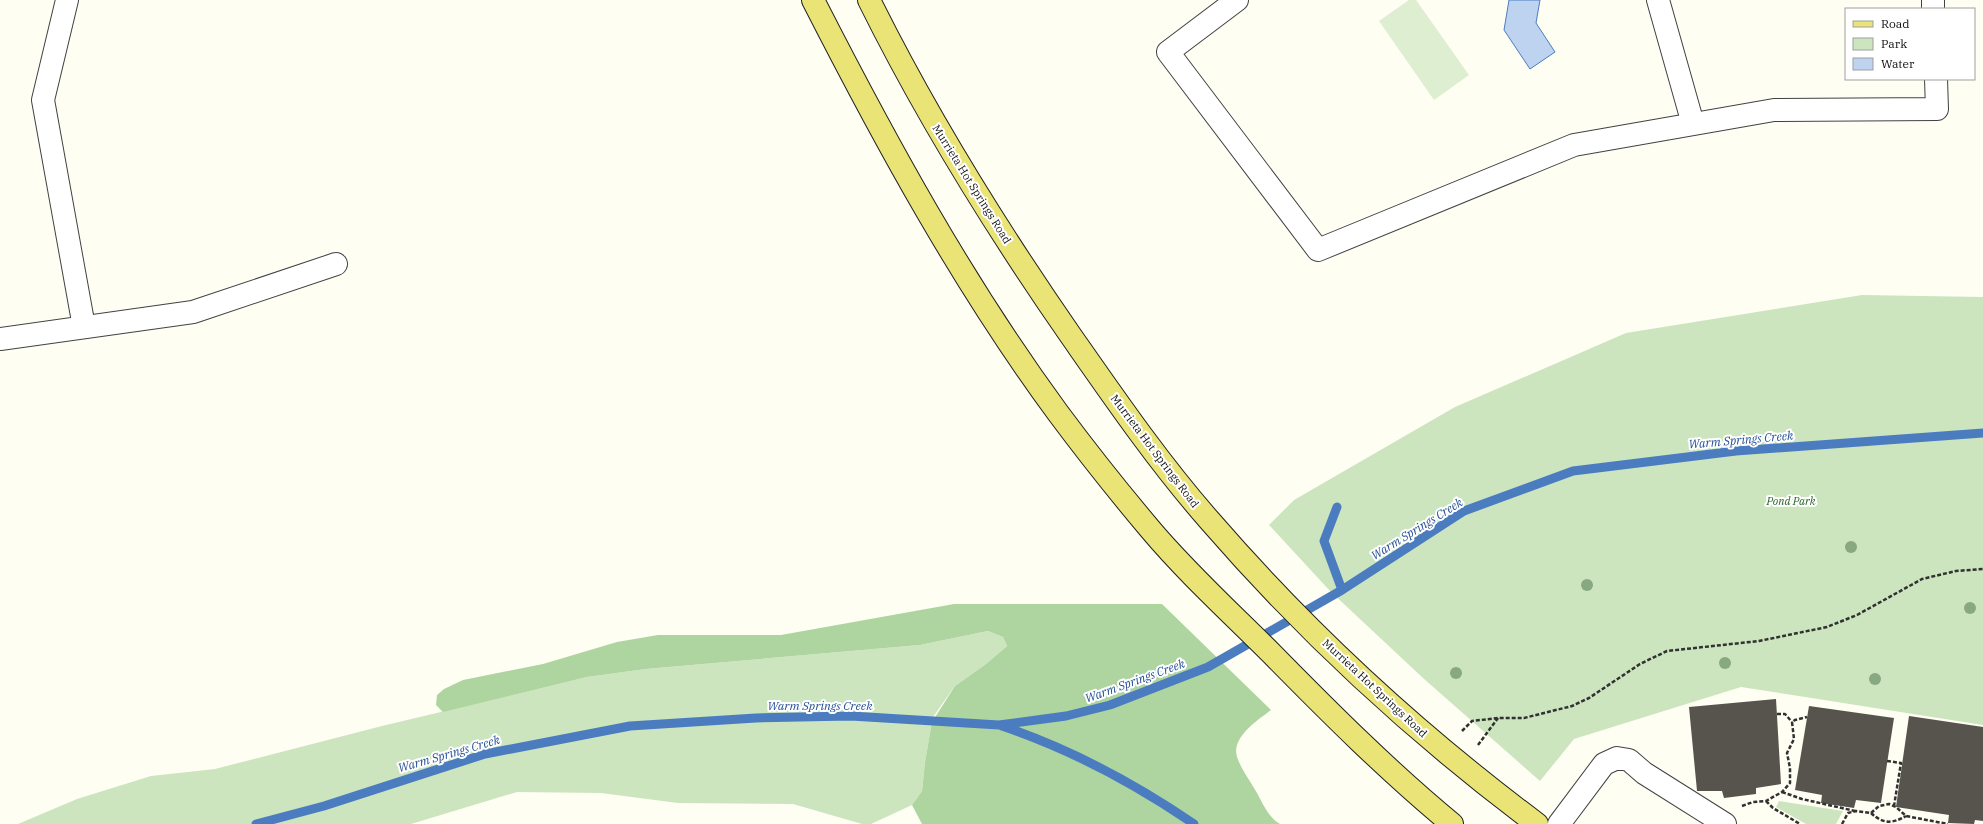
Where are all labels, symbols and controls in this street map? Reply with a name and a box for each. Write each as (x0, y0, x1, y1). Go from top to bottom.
legend (1845, 8, 1975, 80)
text: Road (1881, 16, 1910, 31)
text: Park (1881, 36, 1907, 51)
text: Water (1881, 56, 1915, 71)
street label: Murrieta Hot Springs Road (930, 122, 1015, 246)
street label: Murrieta Hot Springs Road (1108, 392, 1202, 511)
water label: Warm Springs Creek (1688, 427, 1795, 452)
water label: Warm Springs Creek (1368, 494, 1466, 563)
park label: Pond Park (1765, 494, 1816, 508)
street label: Murrieta Hot Springs Road (1320, 636, 1430, 740)
water label: Warm Springs Creek (1083, 655, 1187, 706)
water label: Warm Springs Creek (767, 698, 873, 713)
water label: Warm Springs Creek (396, 732, 502, 775)

